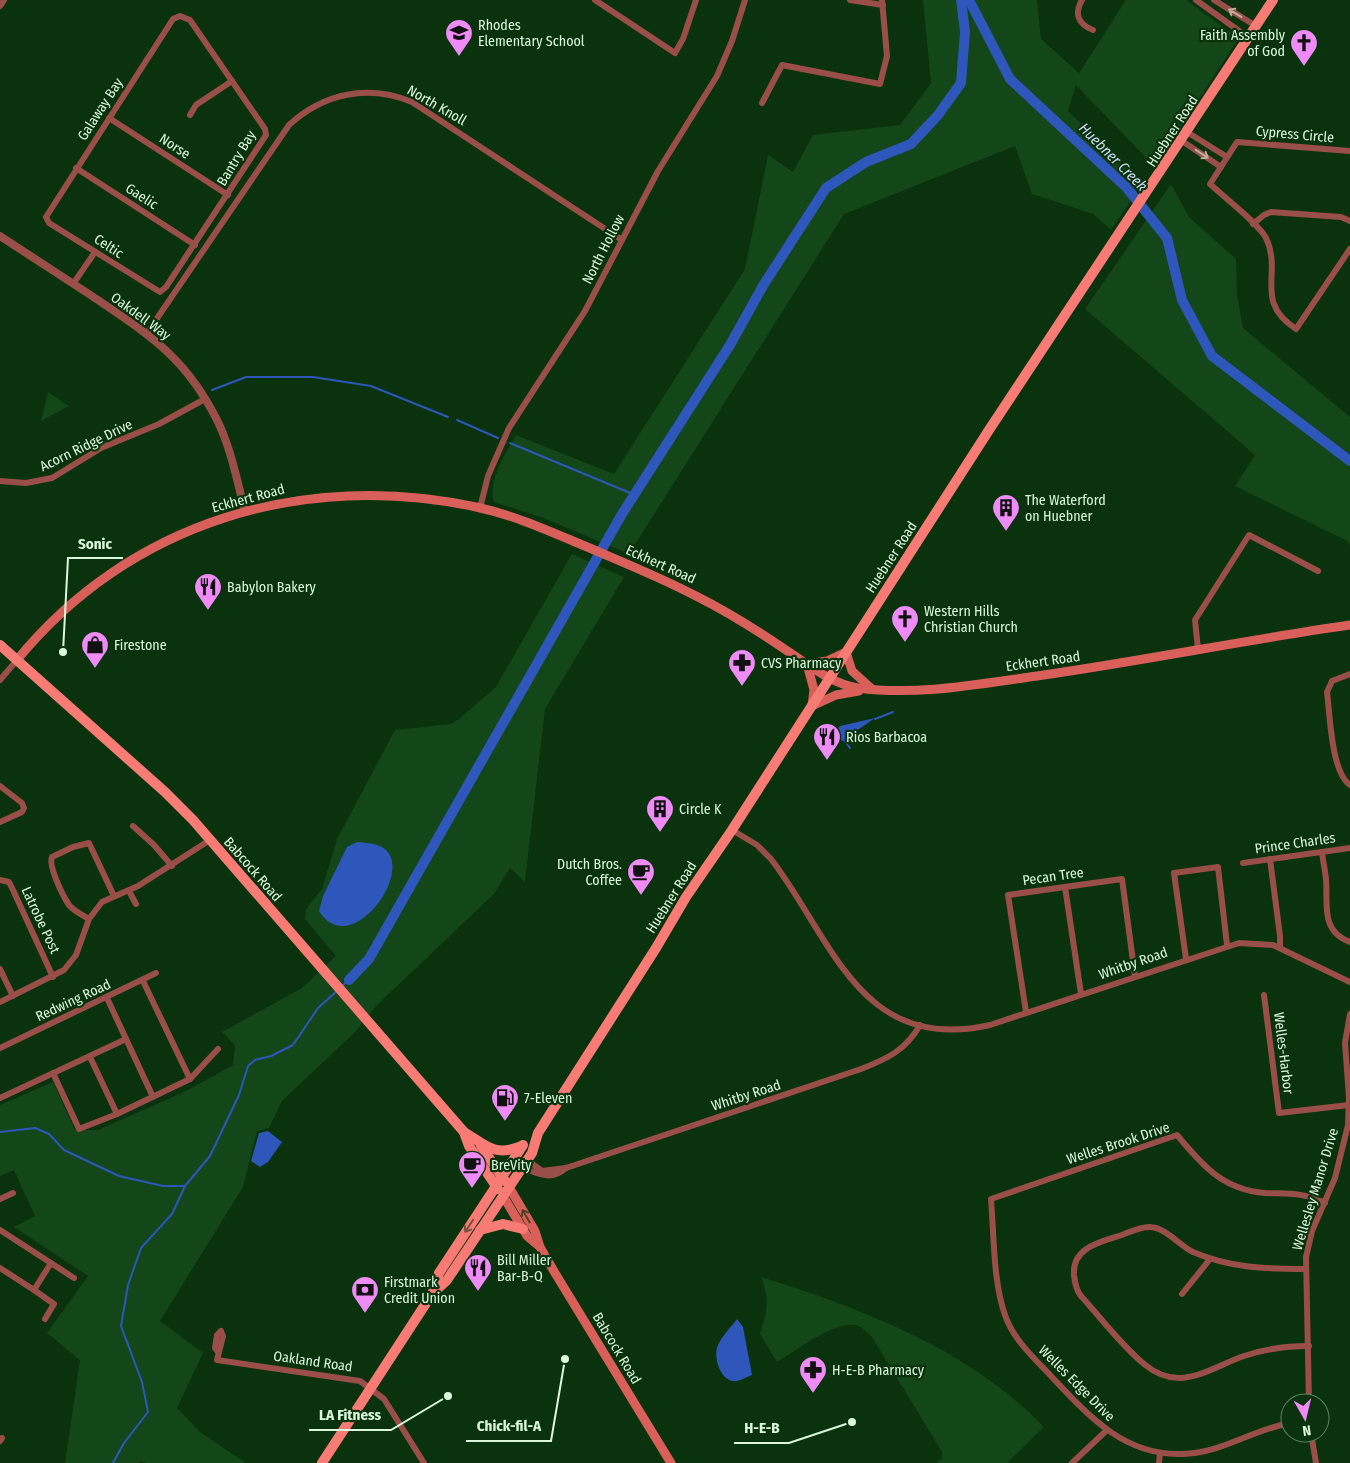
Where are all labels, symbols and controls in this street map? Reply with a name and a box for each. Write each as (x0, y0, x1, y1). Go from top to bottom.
one-way arrow (1229, 8, 1243, 18)
place label: Rhodes Elementary School (478, 17, 585, 50)
school or university icon: Rhodes Elementary School (444, 18, 474, 57)
place label: Faith Assembly of God (1200, 27, 1286, 60)
church icon: Faith Assembly of God (1289, 28, 1319, 67)
street label: Galaway Bay (74, 74, 127, 144)
street label: North Knoll (404, 82, 470, 129)
street label: Huebner Road (1143, 92, 1202, 170)
water label: Huebner Creek (1075, 119, 1151, 195)
street label: Cypress Circle (1255, 123, 1335, 146)
street label: Bantry Bay (213, 127, 260, 189)
street label: Norse (156, 130, 193, 163)
one-way arrow (1194, 149, 1208, 159)
street label: Gaelic (122, 180, 161, 213)
street label: North Hollow (579, 212, 628, 287)
street label: Celtic (91, 231, 127, 262)
street label: Oakdell Way (107, 289, 175, 344)
street label: Acorn Ridge Drive (37, 416, 135, 475)
street label: Eckhert Road (210, 481, 286, 516)
place label: The Waterford on Huebner (1025, 492, 1106, 525)
building icon: The Waterford on Huebner (991, 493, 1021, 532)
street label: Huebner Road (862, 518, 921, 596)
callout: Sonic (68, 528, 123, 558)
text: Sonic (78, 535, 112, 553)
street label: Eckhert Road (623, 541, 698, 587)
restaurant icon: Babylon Bakery (193, 572, 223, 611)
place label: Babylon Bakery (227, 579, 317, 596)
place label: Western Hills Christian Church (924, 603, 1018, 636)
church icon: Western Hills Christian Church (890, 604, 920, 643)
shop icon: Firestone (80, 630, 110, 669)
place label: Firestone (114, 637, 167, 654)
pharmacy icon: CVS Pharmacy (727, 648, 757, 687)
street label: Eckhert Road (1005, 648, 1081, 675)
place label: CVS Pharmacy (761, 655, 842, 672)
restaurant icon: Rios Barbacoa (812, 722, 842, 761)
place label: Rios Barbacoa (846, 729, 927, 746)
building icon: Circle K (645, 794, 675, 833)
place label: Circle K (679, 801, 722, 818)
street label: Prince Charles (1254, 829, 1337, 858)
street label: Babcock Road (220, 834, 285, 905)
place label: Dutch Bros. Coffee (557, 856, 622, 889)
cafe icon: Dutch Bros. Coffee (626, 857, 656, 896)
street label: Huebner Road (643, 858, 700, 936)
street label: Pecan Tree (1021, 864, 1085, 889)
street label: Latrobe Post (18, 884, 64, 957)
street label: Whitby Road (1096, 944, 1170, 983)
street label: Redwing Road (33, 976, 113, 1025)
street label: Welles-Harbor (1270, 1011, 1297, 1095)
street label: Whitby Road (709, 1076, 783, 1115)
fuel station icon: 7-Eleven (490, 1083, 520, 1122)
place label: 7-Eleven (524, 1090, 572, 1107)
street label: Welles Brook Drive (1065, 1119, 1172, 1168)
street label: Wellesley Manor Drive (1289, 1126, 1342, 1252)
cafe icon: BreVity (457, 1150, 487, 1189)
place label: BreVity (491, 1157, 532, 1174)
one-way arrow (521, 1210, 531, 1224)
one-way arrow (464, 1219, 474, 1233)
place label: Bill Miller Bar-B-Q (497, 1252, 552, 1285)
restaurant icon: Bill Miller Bar-B-Q (463, 1253, 493, 1292)
place label: Firstmark Credit Union (384, 1274, 455, 1307)
bank icon: Firstmark Credit Union (350, 1275, 380, 1314)
street label: Babcock Road (589, 1310, 644, 1387)
street label: Welles Edge Drive (1035, 1342, 1118, 1425)
street label: Oakland Road (272, 1348, 354, 1375)
pharmacy icon: H-E-B Pharmacy (798, 1355, 828, 1394)
place label: H-E-B Pharmacy (832, 1362, 925, 1379)
north arrow (1280, 1393, 1330, 1443)
callout: LA Fitness (309, 1400, 391, 1430)
text: LA Fitness (319, 1406, 382, 1424)
callout: Chick-fil-A (466, 1411, 551, 1441)
callout: H-E-B (734, 1413, 789, 1443)
text: Chick-fil-A (477, 1417, 542, 1435)
text: H-E-B (744, 1419, 780, 1437)
text: N (1301, 1421, 1312, 1439)

